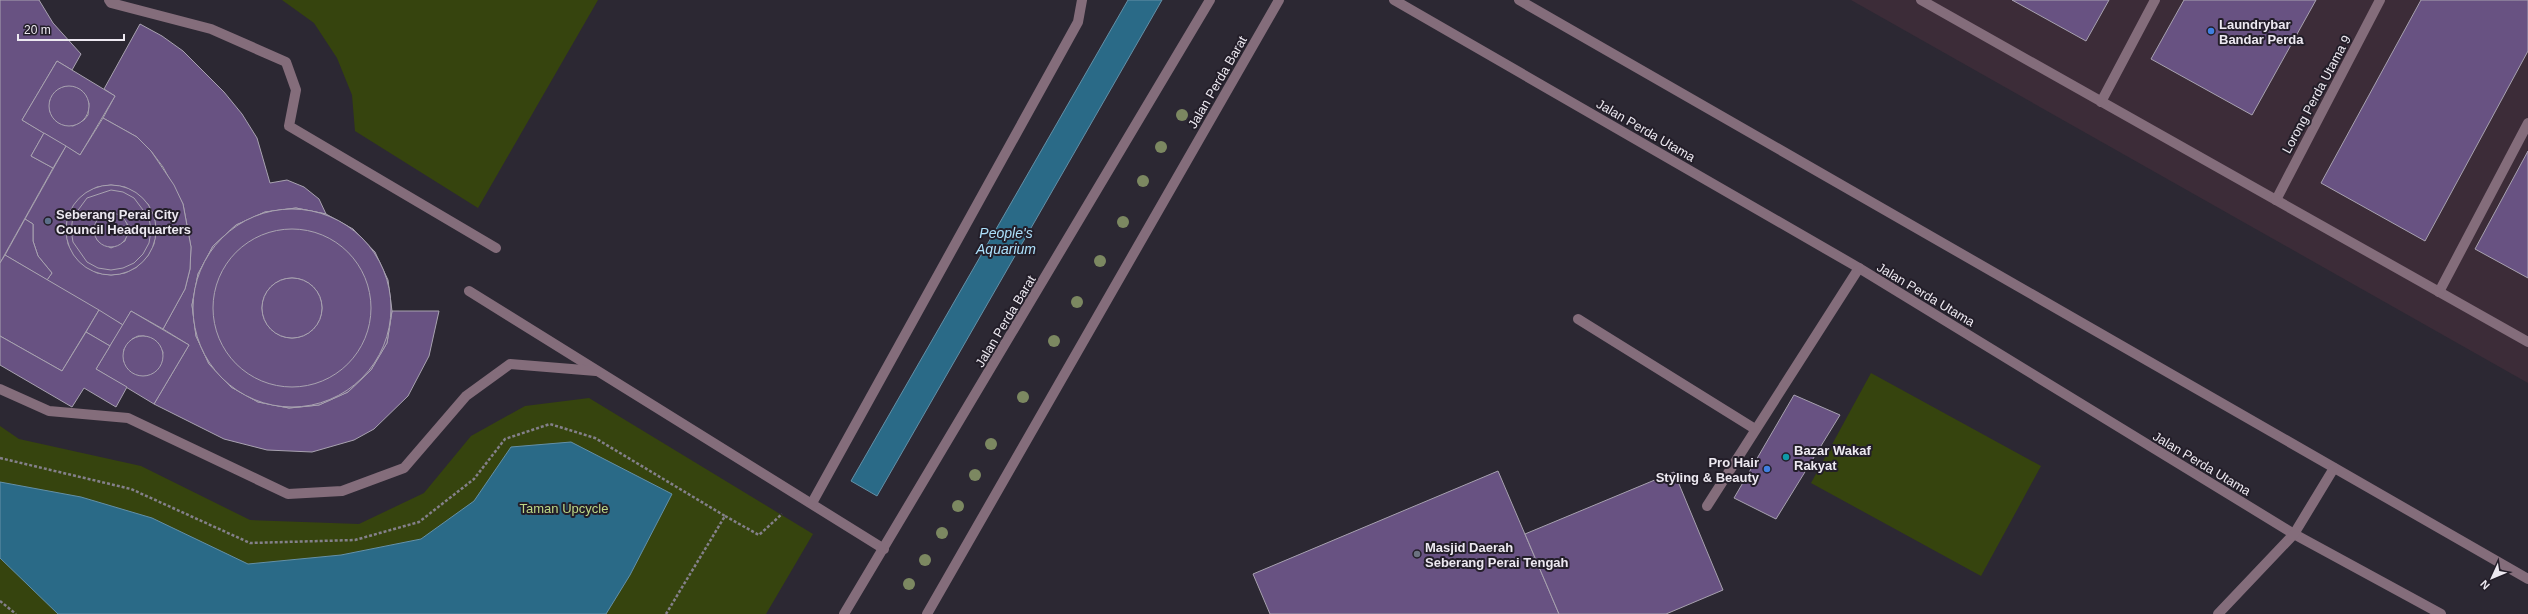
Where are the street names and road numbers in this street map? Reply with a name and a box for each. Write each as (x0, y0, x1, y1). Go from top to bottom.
street label: Jalan Perda Barat (1185, 33, 1250, 131)
street label: Lorong Perda Utama 9 (2279, 33, 2354, 156)
street label: Jalan Perda Utama (1594, 96, 1698, 165)
street label: Jalan Perda Utama (1874, 259, 1978, 330)
street label: Jalan Perda Barat (972, 272, 1039, 370)
street label: Jalan Perda Utama (2150, 428, 2254, 499)

